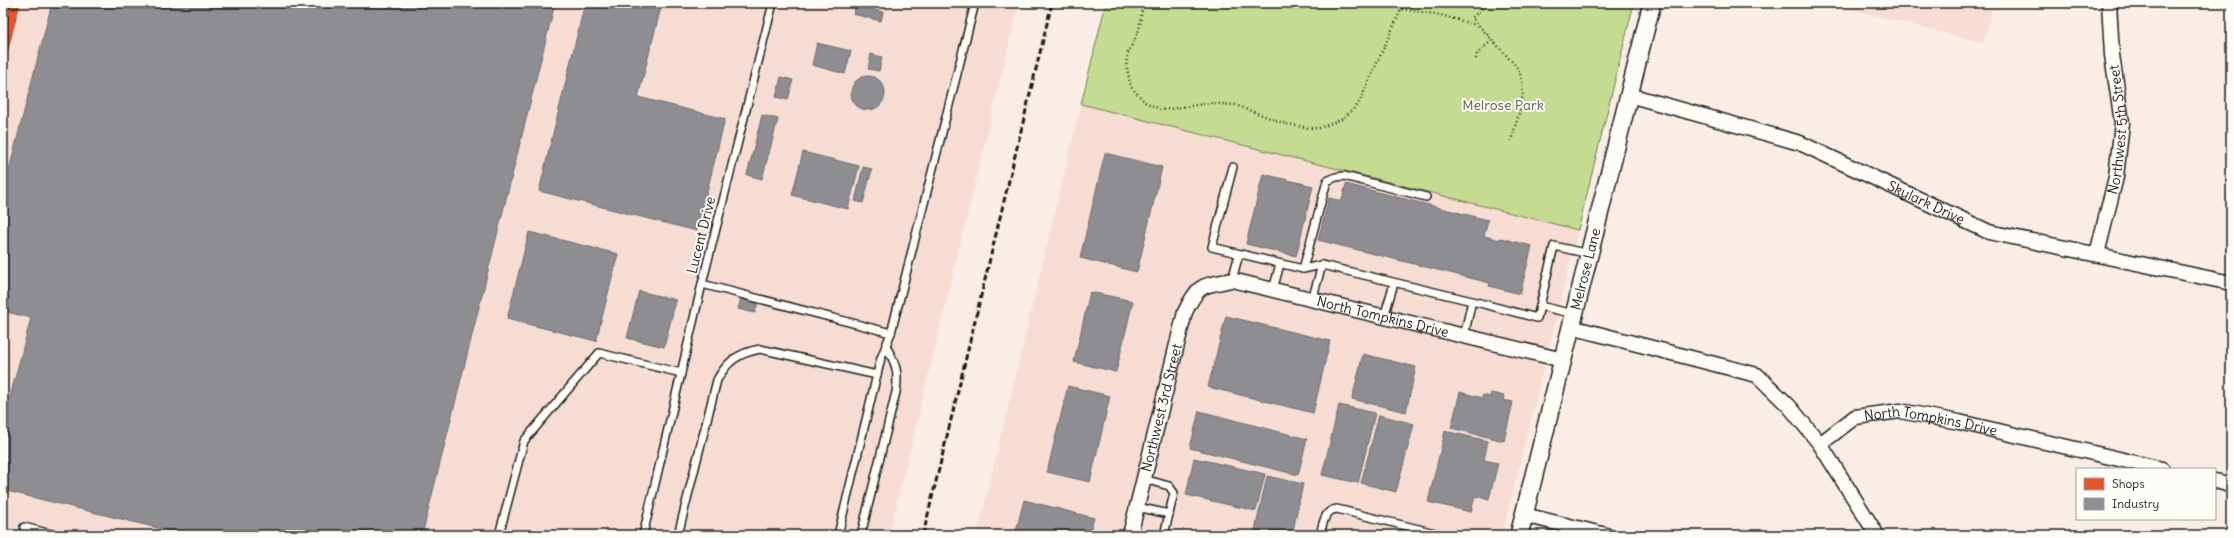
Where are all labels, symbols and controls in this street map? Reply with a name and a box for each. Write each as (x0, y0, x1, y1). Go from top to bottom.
street label: Northwest 5th Street (2103, 63, 2131, 196)
park label: Melrose Park (1462, 96, 1544, 114)
street label: Skylark Drive (1885, 176, 1968, 228)
street label: Lucent Drive (683, 194, 719, 276)
street label: Melrose Lane (1567, 226, 1604, 312)
street label: North Tompkins Drive (1315, 292, 1451, 341)
street label: Northwest 3rd Street (1137, 342, 1186, 474)
street label: North Tompkins Drive (1863, 402, 1999, 440)
legend (2076, 468, 2216, 520)
text: Shops (2112, 476, 2145, 491)
text: Industry (2112, 496, 2159, 511)

